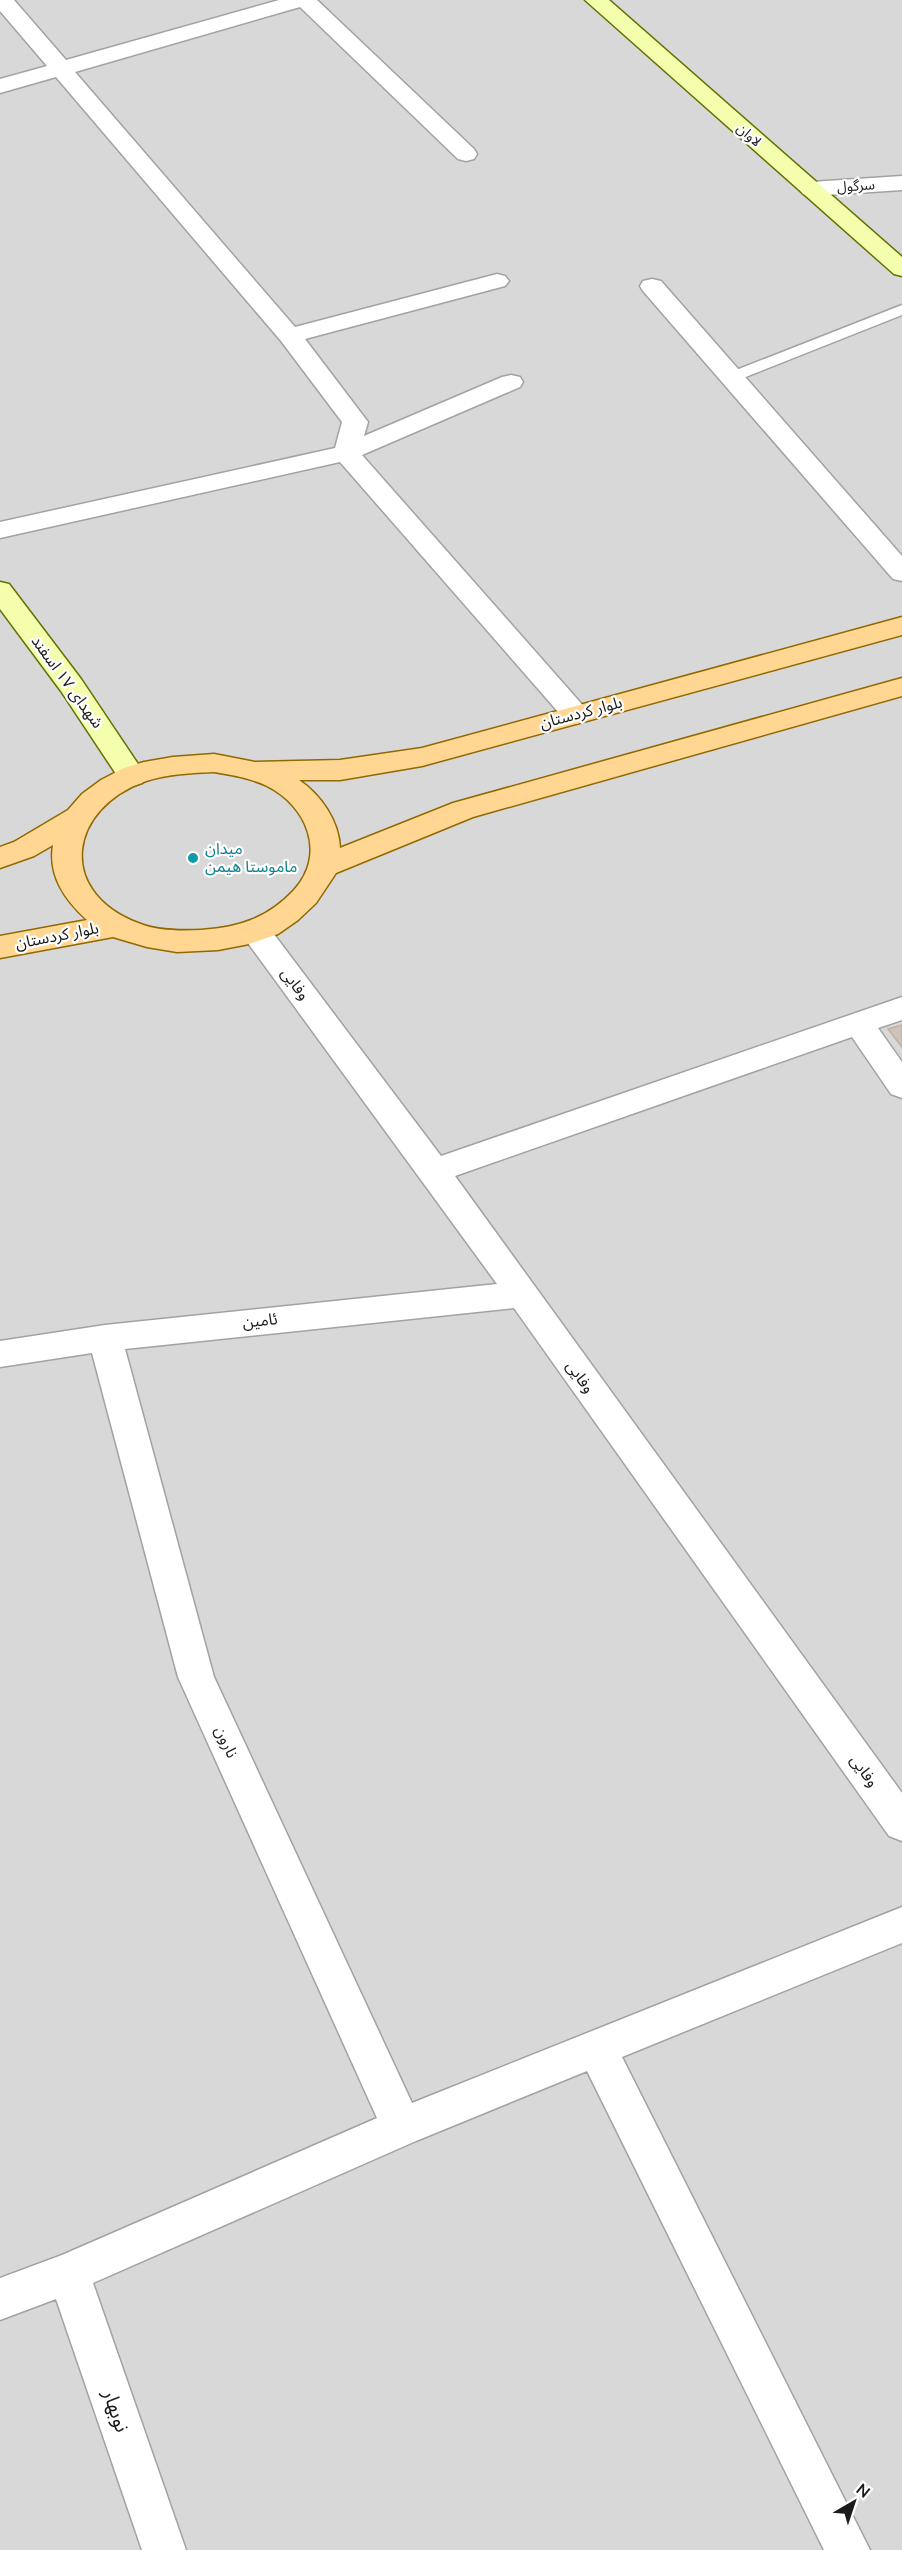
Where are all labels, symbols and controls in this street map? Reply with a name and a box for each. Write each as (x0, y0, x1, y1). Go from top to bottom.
street label: لاوان (732, 119, 766, 151)
street label: سرگول (836, 175, 876, 197)
street label: شهدای ۱۷ اسفند (26, 631, 108, 733)
street label: بلوار کردستان (537, 691, 625, 735)
place label: میدان ماموستا هیمن (205, 838, 297, 878)
marker: میدان ماموستا هیمن (186, 851, 200, 865)
street label: بلوار کردستان (13, 917, 101, 955)
street label: وفایی (276, 963, 314, 1005)
street label: ئامین (241, 1308, 279, 1334)
street label: وفایی (561, 1356, 599, 1398)
street label: نارون (209, 1722, 243, 1762)
street label: وفایی (845, 1750, 883, 1792)
street label: نوبهار (96, 2385, 136, 2436)
north arrow (824, 2472, 884, 2532)
text: N (851, 2479, 874, 2503)

